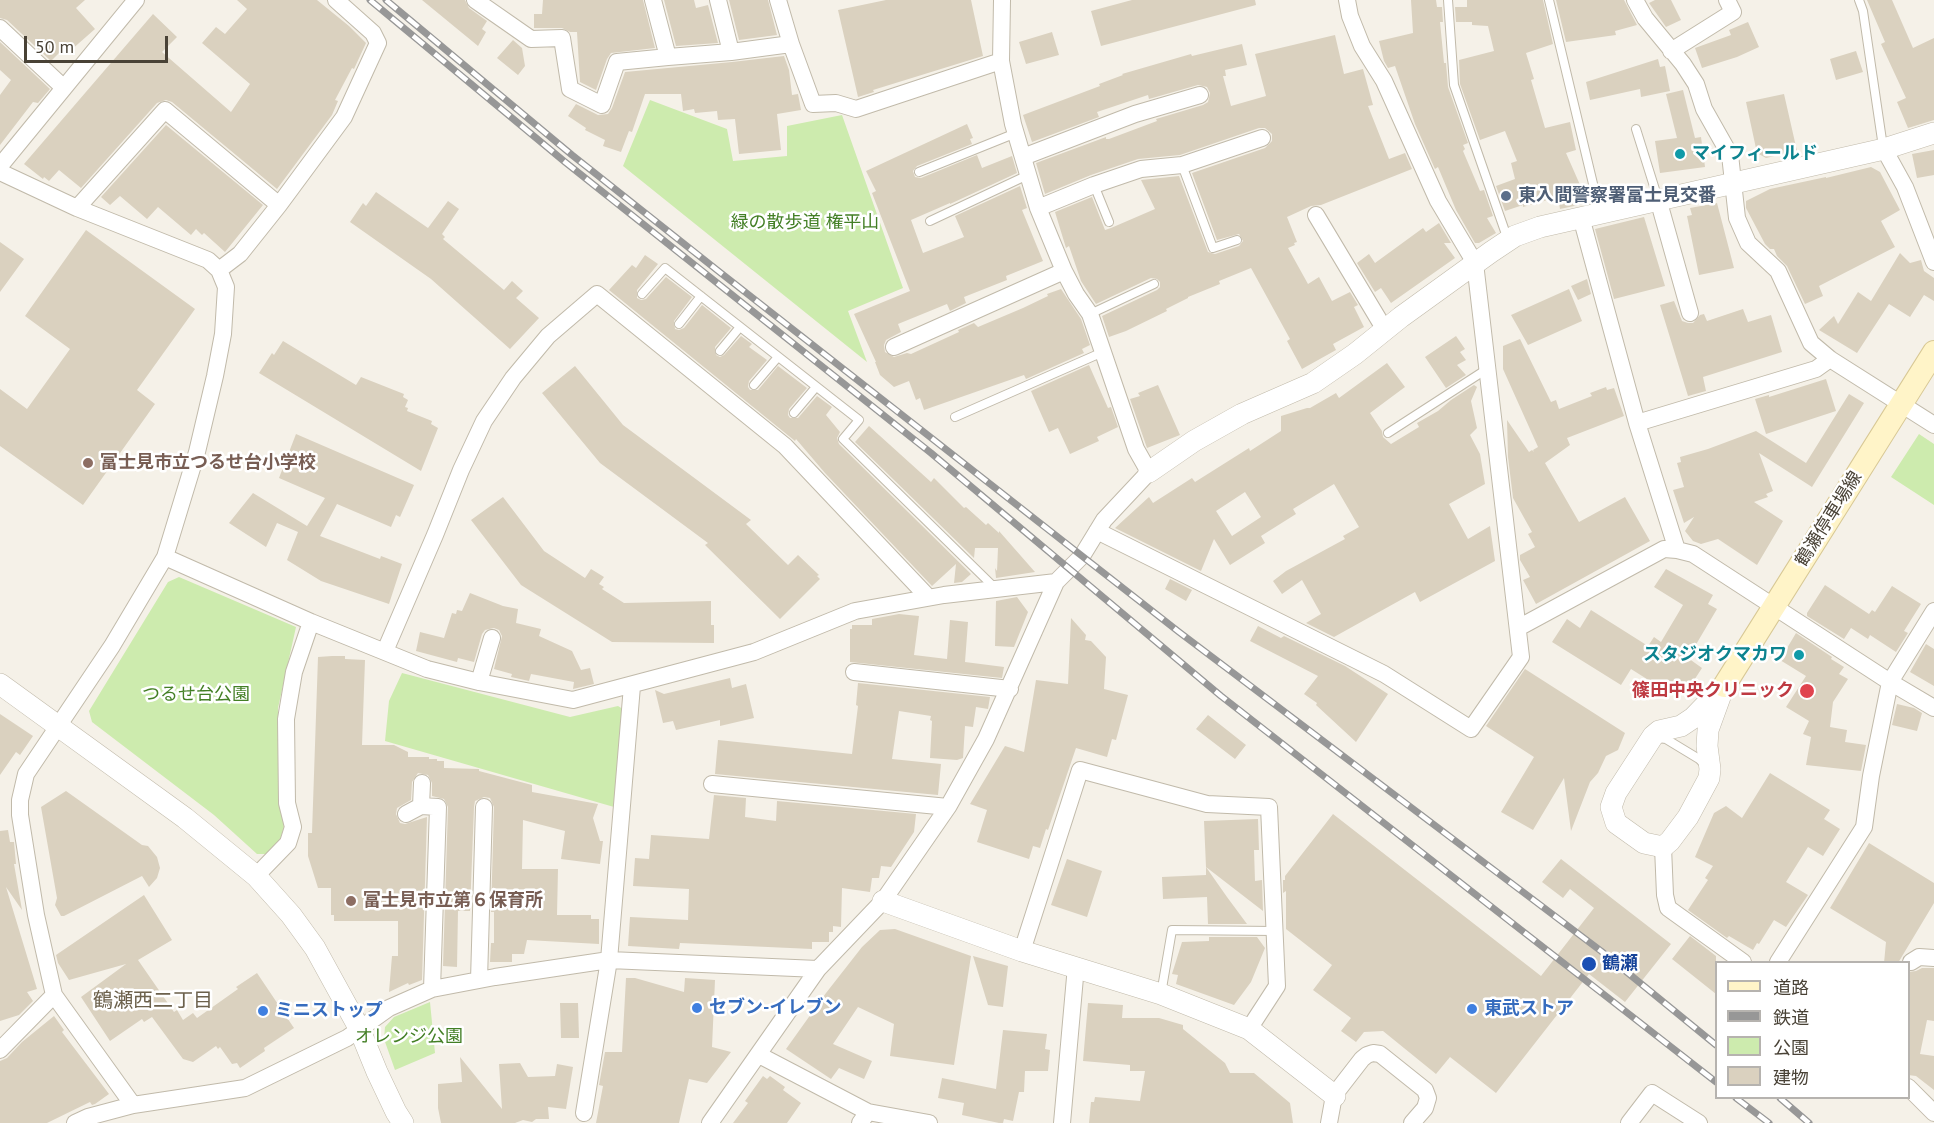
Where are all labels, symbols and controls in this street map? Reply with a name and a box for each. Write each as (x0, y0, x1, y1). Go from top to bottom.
scale bar (27, 24, 171, 62)
text: 50 m (35, 35, 74, 58)
place label: マイフィールド (1692, 143, 1818, 165)
marker: マイフィールド (1673, 147, 1687, 161)
place label: 東入間警察署富士見交番 (1518, 185, 1716, 207)
marker: 東入間警察署富士見交番 (1499, 189, 1513, 203)
park label: 緑の散歩道 権平山 (731, 212, 879, 234)
place label: 富士見市立つるせ台小学校 (100, 452, 316, 474)
marker: 富士見市立つるせ台小学校 (81, 456, 95, 470)
street label: 鶴瀬停車場線 (1791, 467, 1867, 571)
place label: スタジオクマカワ (1643, 644, 1787, 666)
marker: スタジオクマカワ (1792, 648, 1806, 662)
place label: 篠田中央クリニック (1632, 680, 1794, 702)
marker: 篠田中央クリニック (1798, 682, 1816, 700)
park label: つるせ台公園 (142, 684, 250, 706)
place label: 富士見市立第６保育所 (363, 890, 543, 912)
marker: 富士見市立第６保育所 (344, 894, 358, 908)
place label: 鶴瀬 (1602, 953, 1638, 975)
marker: 鶴瀬 (1580, 955, 1598, 973)
legend (1715, 961, 1910, 1099)
text: 道路 (1773, 976, 1809, 999)
district label: 鶴瀬西二丁目 (93, 989, 213, 1013)
place label: セブン-イレブン (709, 997, 841, 1019)
place label: 東武ストア (1484, 998, 1574, 1020)
place label: ミニストップ (275, 1000, 383, 1022)
marker: セブン-イレブン (690, 1001, 704, 1015)
marker: 東武ストア (1465, 1002, 1479, 1016)
marker: ミニストップ (256, 1004, 270, 1018)
text: 鉄道 (1773, 1006, 1809, 1029)
park label: オレンジ公園 (355, 1026, 463, 1048)
text: 公園 (1773, 1036, 1809, 1059)
text: 建物 (1773, 1066, 1809, 1089)

